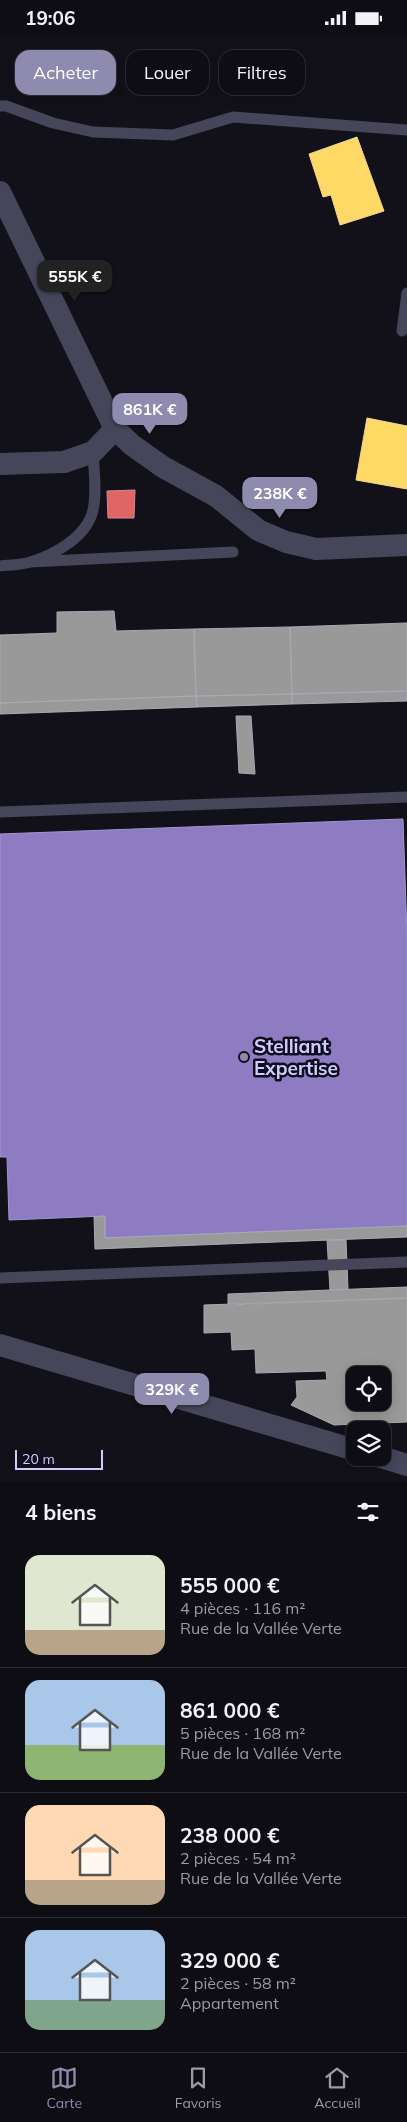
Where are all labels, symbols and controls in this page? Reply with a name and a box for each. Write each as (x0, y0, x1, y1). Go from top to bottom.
text: 19:06 (25, 6, 75, 30)
chip: Acheter (15, 50, 116, 95)
chip: Louer (126, 50, 209, 95)
chip: Filtres (219, 50, 305, 95)
pin: 555K € (34, 259, 116, 302)
text: 555K € (48, 266, 102, 286)
pin: 861K € (109, 393, 191, 435)
text: 861K € (123, 399, 177, 419)
pin: 238K € (239, 477, 321, 519)
text: 238K € (253, 483, 307, 503)
place label: Stelliant Expertise (254, 1034, 338, 1080)
marker: Stelliant Expertise (238, 1051, 250, 1063)
map controls (346, 1366, 391, 1466)
button: locate (346, 1366, 391, 1411)
pin: 329K € (131, 1373, 213, 1415)
text: 329K € (145, 1379, 199, 1399)
button: layers (346, 1421, 391, 1466)
scale bar (15, 1447, 102, 1470)
text: 20 m (22, 1450, 55, 1468)
icon: filters (354, 1498, 382, 1526)
text: 4 biens (25, 1499, 97, 1525)
text: 555 000 € (180, 1572, 280, 1598)
icon: home (65, 1575, 125, 1635)
text: 4 pièces · 116 m² (180, 1598, 305, 1618)
text: Rue de la Vallée Verte (180, 1618, 342, 1638)
text: 861 000 € (180, 1697, 280, 1723)
icon: home (65, 1700, 125, 1760)
text: 5 pièces · 168 m² (180, 1723, 305, 1743)
text: Rue de la Vallée Verte (180, 1743, 342, 1763)
text: 238 000 € (180, 1822, 280, 1848)
icon: home (65, 1825, 125, 1885)
text: 2 pièces · 54 m² (180, 1848, 296, 1868)
text: Rue de la Vallée Verte (180, 1868, 342, 1888)
text: 329 000 € (180, 1947, 280, 1973)
icon: home (65, 1950, 125, 2010)
text: 2 pièces · 58 m² (180, 1973, 296, 1993)
text: Appartement (180, 1993, 279, 2013)
tab: Carte (46, 2064, 82, 2112)
tab: Favoris (175, 2064, 221, 2112)
tab: Accueil (314, 2064, 361, 2112)

